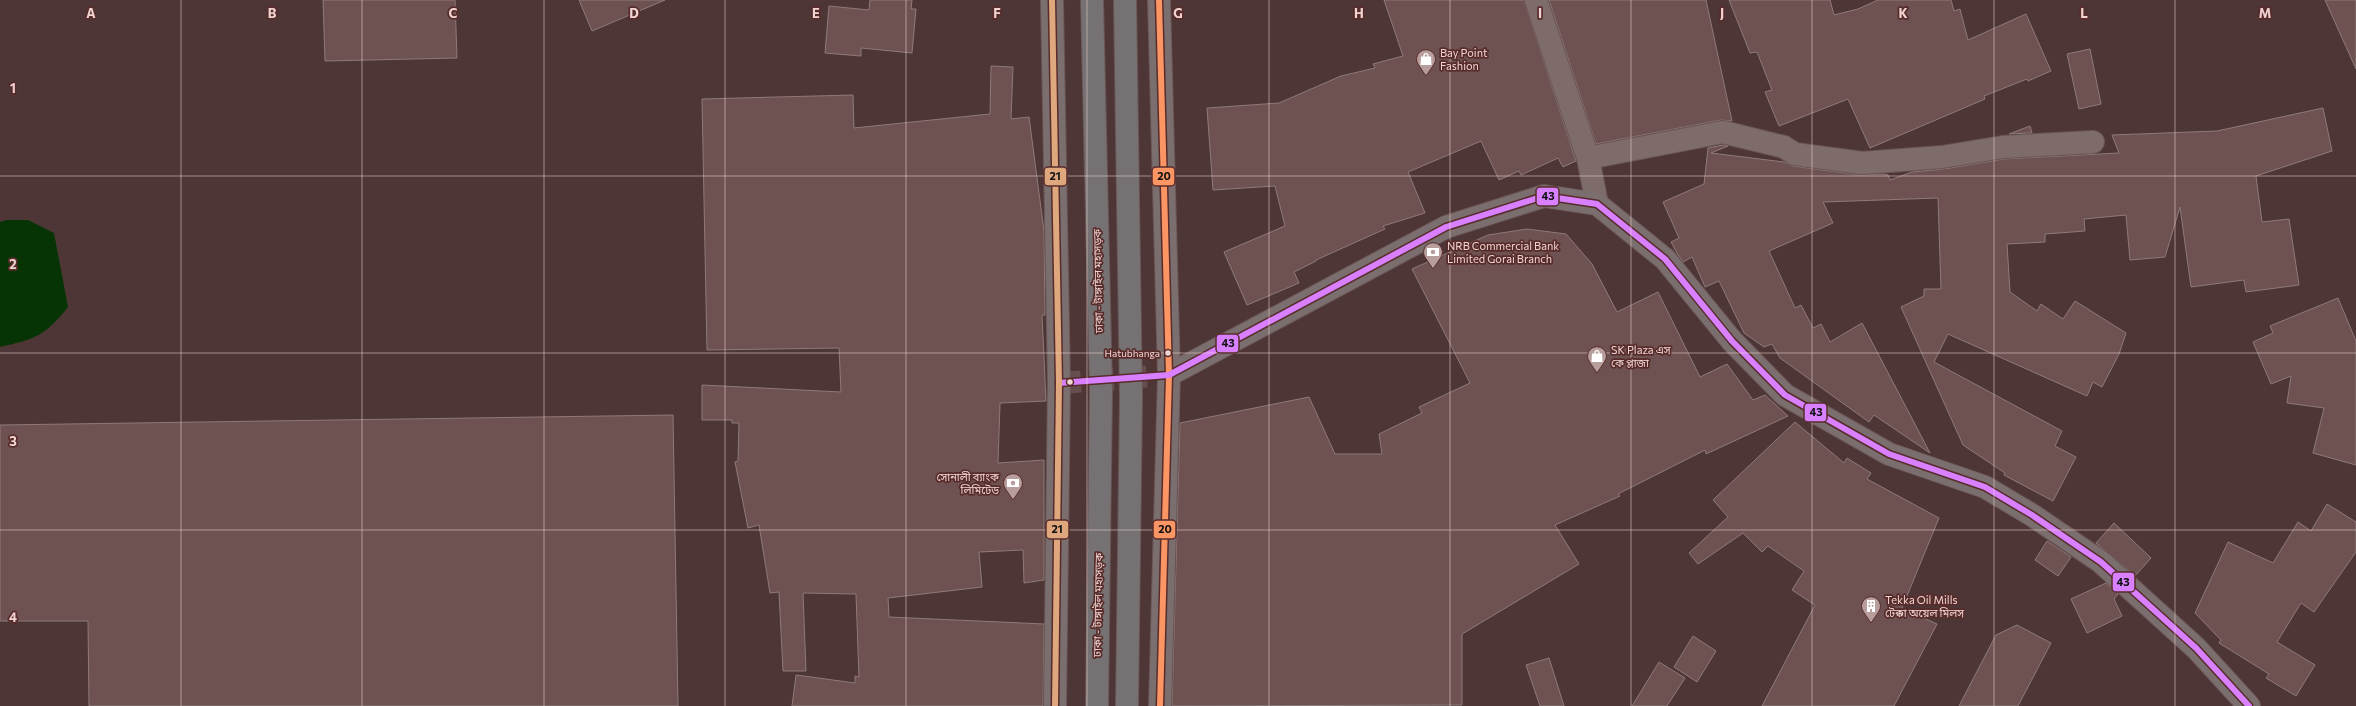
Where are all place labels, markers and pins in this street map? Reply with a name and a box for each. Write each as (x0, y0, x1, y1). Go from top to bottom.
place label: Bay Point Fashion (1440, 46, 1488, 72)
shop icon: Bay Point Fashion (1415, 48, 1437, 76)
place label: NRB Commercial Bank Limited Gorai Branch (1447, 239, 1559, 265)
bank icon: NRB Commercial Bank Limited Gorai Branch (1422, 241, 1444, 269)
place label: SK Plaza এস কে প্লাজা (1611, 343, 1671, 369)
shop icon: SK Plaza এস কে প্লাজা (1586, 345, 1608, 373)
place label: Hatubhanga (1104, 347, 1160, 359)
marker: Hatubhanga (1163, 348, 1173, 358)
unlabelled marker (1065, 377, 1075, 387)
place label: সোনালী ব্যাংক লিমিটেড (936, 470, 999, 496)
bank icon: সোনালী ব্যাংক লিমিটেড (1002, 472, 1024, 500)
place label: Tekka Oil Mills টেক্কা অয়েল মিলস (1885, 593, 1964, 619)
building icon: Tekka Oil Mills টেক্কা অয়েল মিলস (1860, 595, 1882, 623)

